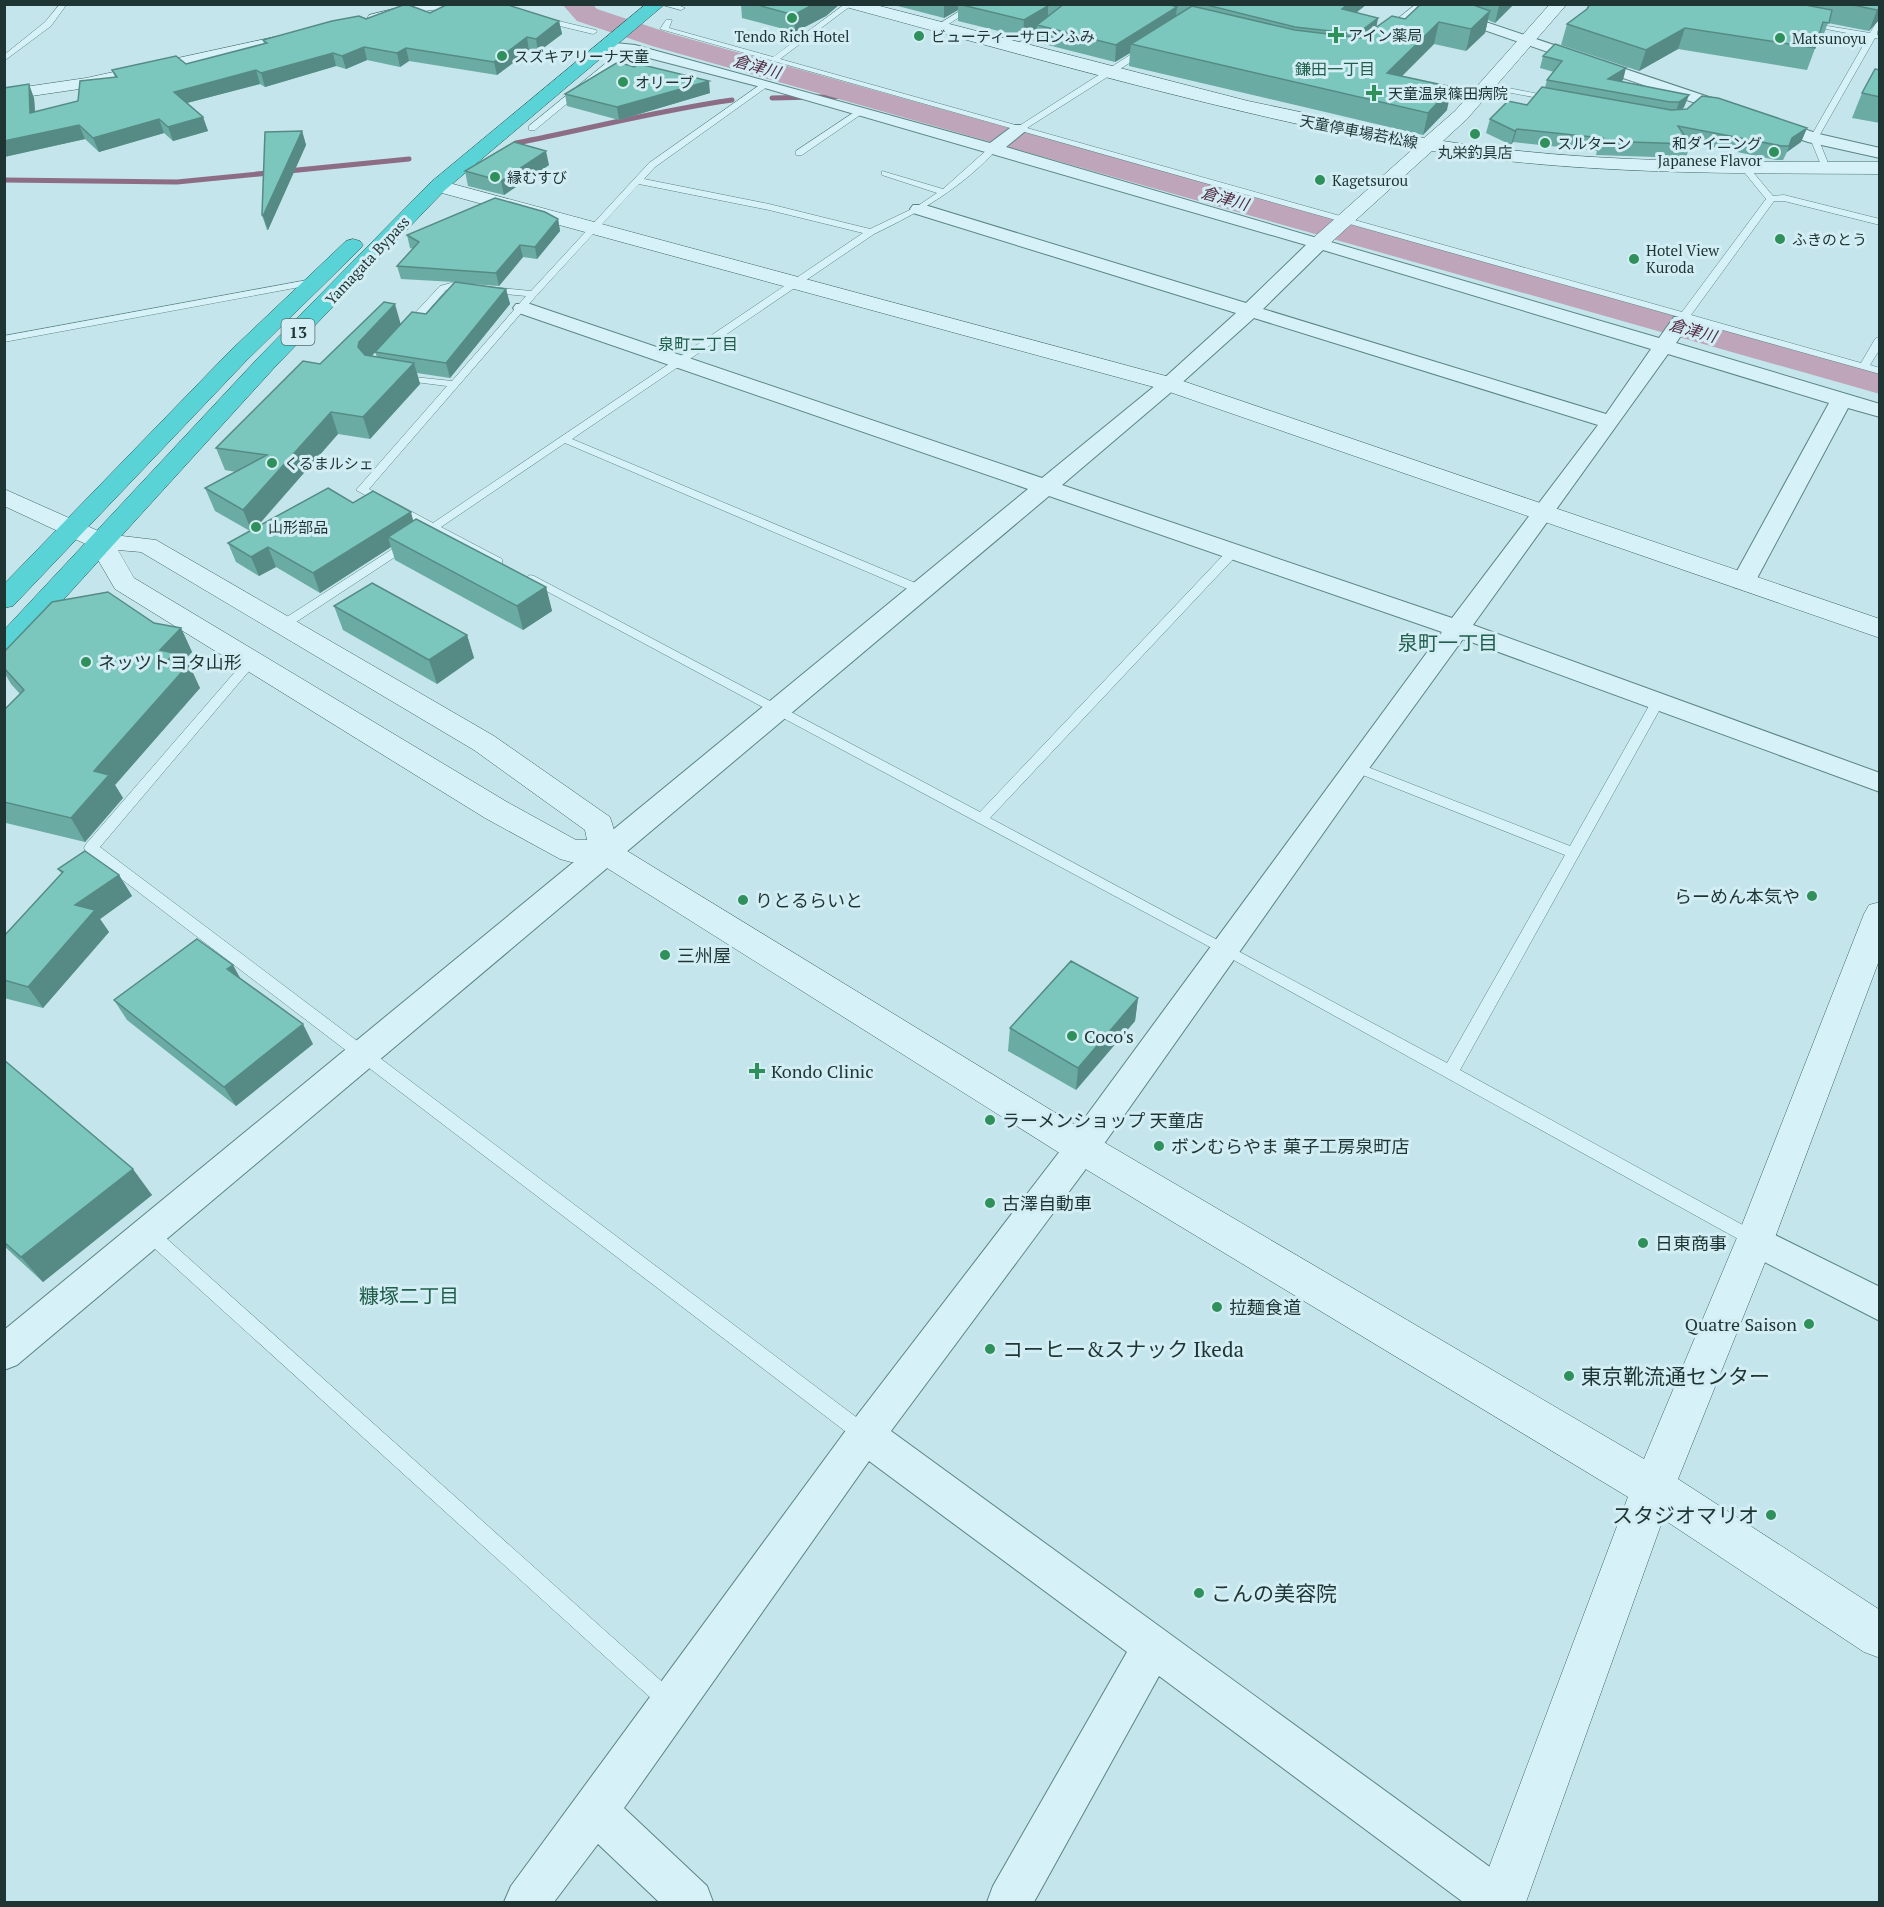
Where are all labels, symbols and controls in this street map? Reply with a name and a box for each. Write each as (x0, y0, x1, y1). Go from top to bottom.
marker: Tendo Rich Hotel (785, 11, 799, 25)
place label: アイン薬局 (1348, 25, 1422, 45)
place label: Tendo Rich Hotel (734, 26, 850, 46)
place label: ビューティーサロンふみ (931, 26, 1095, 46)
marker: アイン薬局 (1329, 28, 1343, 42)
place label: Matsunoyu (1792, 28, 1867, 48)
marker: ビューティーサロンふみ (912, 29, 926, 43)
marker: Matsunoyu (1773, 31, 1787, 45)
place label: スズキアリーナ天童 (514, 46, 649, 66)
marker: スズキアリーナ天童 (495, 49, 509, 63)
water label: 倉津川 (731, 49, 785, 84)
district label: 鎌田一丁目 (1295, 58, 1375, 80)
place label: オリーブ (635, 72, 694, 92)
marker: オリーブ (616, 75, 630, 89)
place label: 天童温泉篠田病院 (1388, 83, 1508, 103)
marker: 天童温泉篠田病院 (1365, 84, 1383, 102)
street label: 天童停車場若松線 (1298, 110, 1420, 152)
marker: 丸栄釣具店 (1468, 127, 1482, 141)
place label: スルターン (1557, 133, 1631, 153)
place label: 和ダイニング Japanese Flavor (1657, 133, 1762, 170)
marker: スルターン (1538, 136, 1552, 150)
place label: 丸栄釣具店 (1437, 142, 1513, 162)
marker: 和ダイニング Japanese Flavor (1767, 145, 1781, 159)
place label: 縁むすび (507, 167, 567, 187)
marker: 縁むすび (488, 170, 502, 184)
place label: Kagetsurou (1332, 170, 1408, 190)
marker: Kagetsurou (1313, 173, 1327, 187)
water label: 倉津川 (1199, 181, 1253, 216)
street label: Yamagata Bypass (321, 211, 413, 309)
place label: ふきのとう (1792, 229, 1867, 249)
marker: ふきのとう (1773, 232, 1787, 246)
place label: Hotel View Kuroda (1646, 240, 1720, 277)
marker: Hotel View Kuroda (1627, 252, 1641, 266)
water label: 倉津川 (1667, 313, 1721, 348)
road number: 13 (282, 319, 314, 345)
district label: 泉町二丁目 (658, 333, 738, 355)
place label: くるまルシェ (284, 453, 374, 473)
marker: くるまルシェ (265, 456, 279, 470)
place label: 山形部品 (268, 517, 328, 537)
marker: 山形部品 (249, 520, 263, 534)
district label: 泉町一丁目 (1398, 629, 1498, 656)
place label: ネッツトヨタ山形 (98, 650, 242, 674)
marker: ネッツトヨタ山形 (79, 655, 93, 669)
place label: らーめん本気や (1674, 884, 1800, 908)
place label: りとるらいと (755, 888, 863, 912)
marker: らーめん本気や (1805, 889, 1819, 903)
marker: りとるらいと (736, 893, 750, 907)
place label: 三州屋 (677, 943, 731, 967)
marker: 三州屋 (658, 948, 672, 962)
place label: Coco's (1084, 1024, 1134, 1048)
marker: Coco's (1065, 1029, 1079, 1043)
place label: Kondo Clinic (771, 1059, 874, 1083)
marker: Kondo Clinic (748, 1062, 766, 1080)
place label: ラーメンショップ 天童店 (1002, 1108, 1204, 1132)
marker: ラーメンショップ 天童店 (983, 1113, 997, 1127)
place label: ボンむらやま 菓子工房泉町店 (1171, 1134, 1409, 1158)
marker: ボンむらやま 菓子工房泉町店 (1152, 1139, 1166, 1153)
place label: 古澤自動車 (1002, 1191, 1092, 1215)
marker: 古澤自動車 (983, 1196, 997, 1210)
place label: 日東商事 (1655, 1231, 1727, 1255)
marker: 日東商事 (1636, 1236, 1650, 1250)
district label: 糠塚二丁目 (359, 1282, 459, 1309)
place label: 拉麺食道 (1229, 1295, 1301, 1319)
marker: 拉麺食道 (1210, 1300, 1224, 1314)
place label: Quatre Saison (1685, 1312, 1797, 1336)
marker: Quatre Saison (1802, 1317, 1816, 1331)
place label: コーヒー&スナック Ikeda (1002, 1335, 1245, 1363)
marker: コーヒー&スナック Ikeda (983, 1342, 997, 1356)
place label: 東京靴流通センター (1581, 1362, 1770, 1390)
marker: 東京靴流通センター (1562, 1369, 1576, 1383)
place label: スタジオマリオ (1612, 1501, 1759, 1529)
marker: スタジオマリオ (1764, 1508, 1778, 1522)
place label: こんの美容院 (1211, 1579, 1337, 1607)
marker: こんの美容院 (1192, 1586, 1206, 1600)

